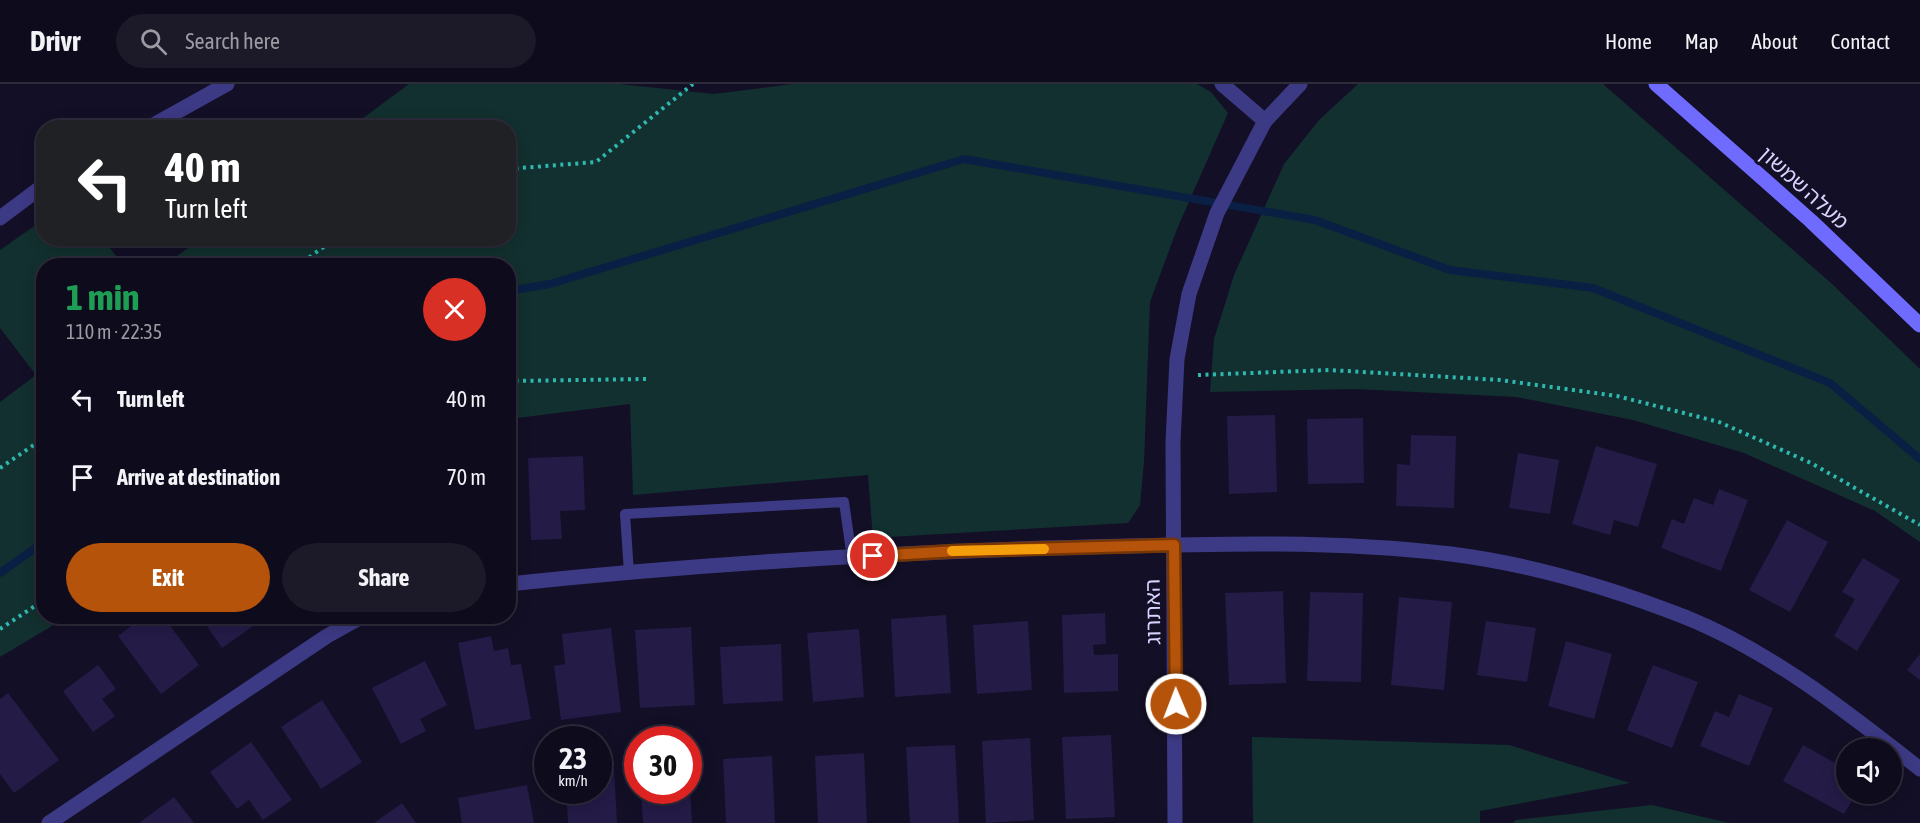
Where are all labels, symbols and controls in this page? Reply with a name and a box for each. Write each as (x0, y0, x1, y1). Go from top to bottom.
search box (116, 14, 536, 68)
text: Drivr (30, 25, 80, 57)
icon: search (137, 25, 170, 58)
text: Search here (185, 28, 280, 54)
text: Home (1605, 29, 1652, 53)
text: Map (1685, 29, 1719, 53)
text: About (1752, 29, 1798, 53)
text: Contact (1831, 29, 1890, 53)
street label: מעלה שמשון (1755, 141, 1854, 233)
text: 40 m (165, 143, 240, 191)
icon: left (66, 144, 144, 222)
text: Turn left (165, 193, 248, 224)
text: 1 min (66, 276, 140, 318)
button: close (423, 278, 486, 341)
text: 110 m · 22:35 (66, 320, 162, 343)
icon: left (66, 383, 99, 416)
text: Turn left (117, 386, 184, 412)
text: 40 m (446, 386, 486, 412)
icon: arrive (66, 461, 99, 494)
text: Arrive at destination (117, 464, 280, 490)
text: 70 m (446, 464, 486, 490)
pin (847, 530, 898, 581)
icon: arrive (856, 539, 889, 572)
button: Exit (66, 543, 270, 612)
button: Share (282, 543, 486, 612)
street label: האתרוג (1139, 579, 1165, 645)
position arrow (1144, 672, 1208, 736)
speed limit sign: 30 (624, 726, 702, 804)
map controls (1836, 738, 1902, 804)
button: sound (1836, 738, 1902, 804)
text: 23 (559, 741, 587, 775)
text: km/h (558, 772, 588, 789)

